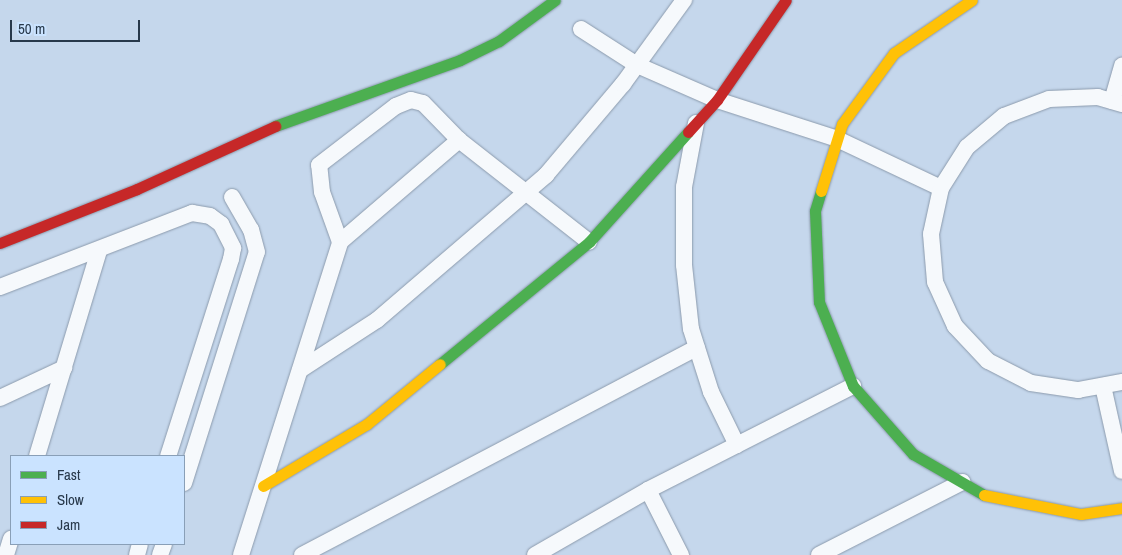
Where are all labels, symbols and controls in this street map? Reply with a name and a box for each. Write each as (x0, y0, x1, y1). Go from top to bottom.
scale bar (12, 10, 142, 42)
text: 50 m (18, 18, 45, 39)
legend (10, 455, 185, 545)
text: Fast (57, 464, 80, 485)
text: Slow (57, 489, 84, 510)
text: Jam (57, 514, 80, 535)

